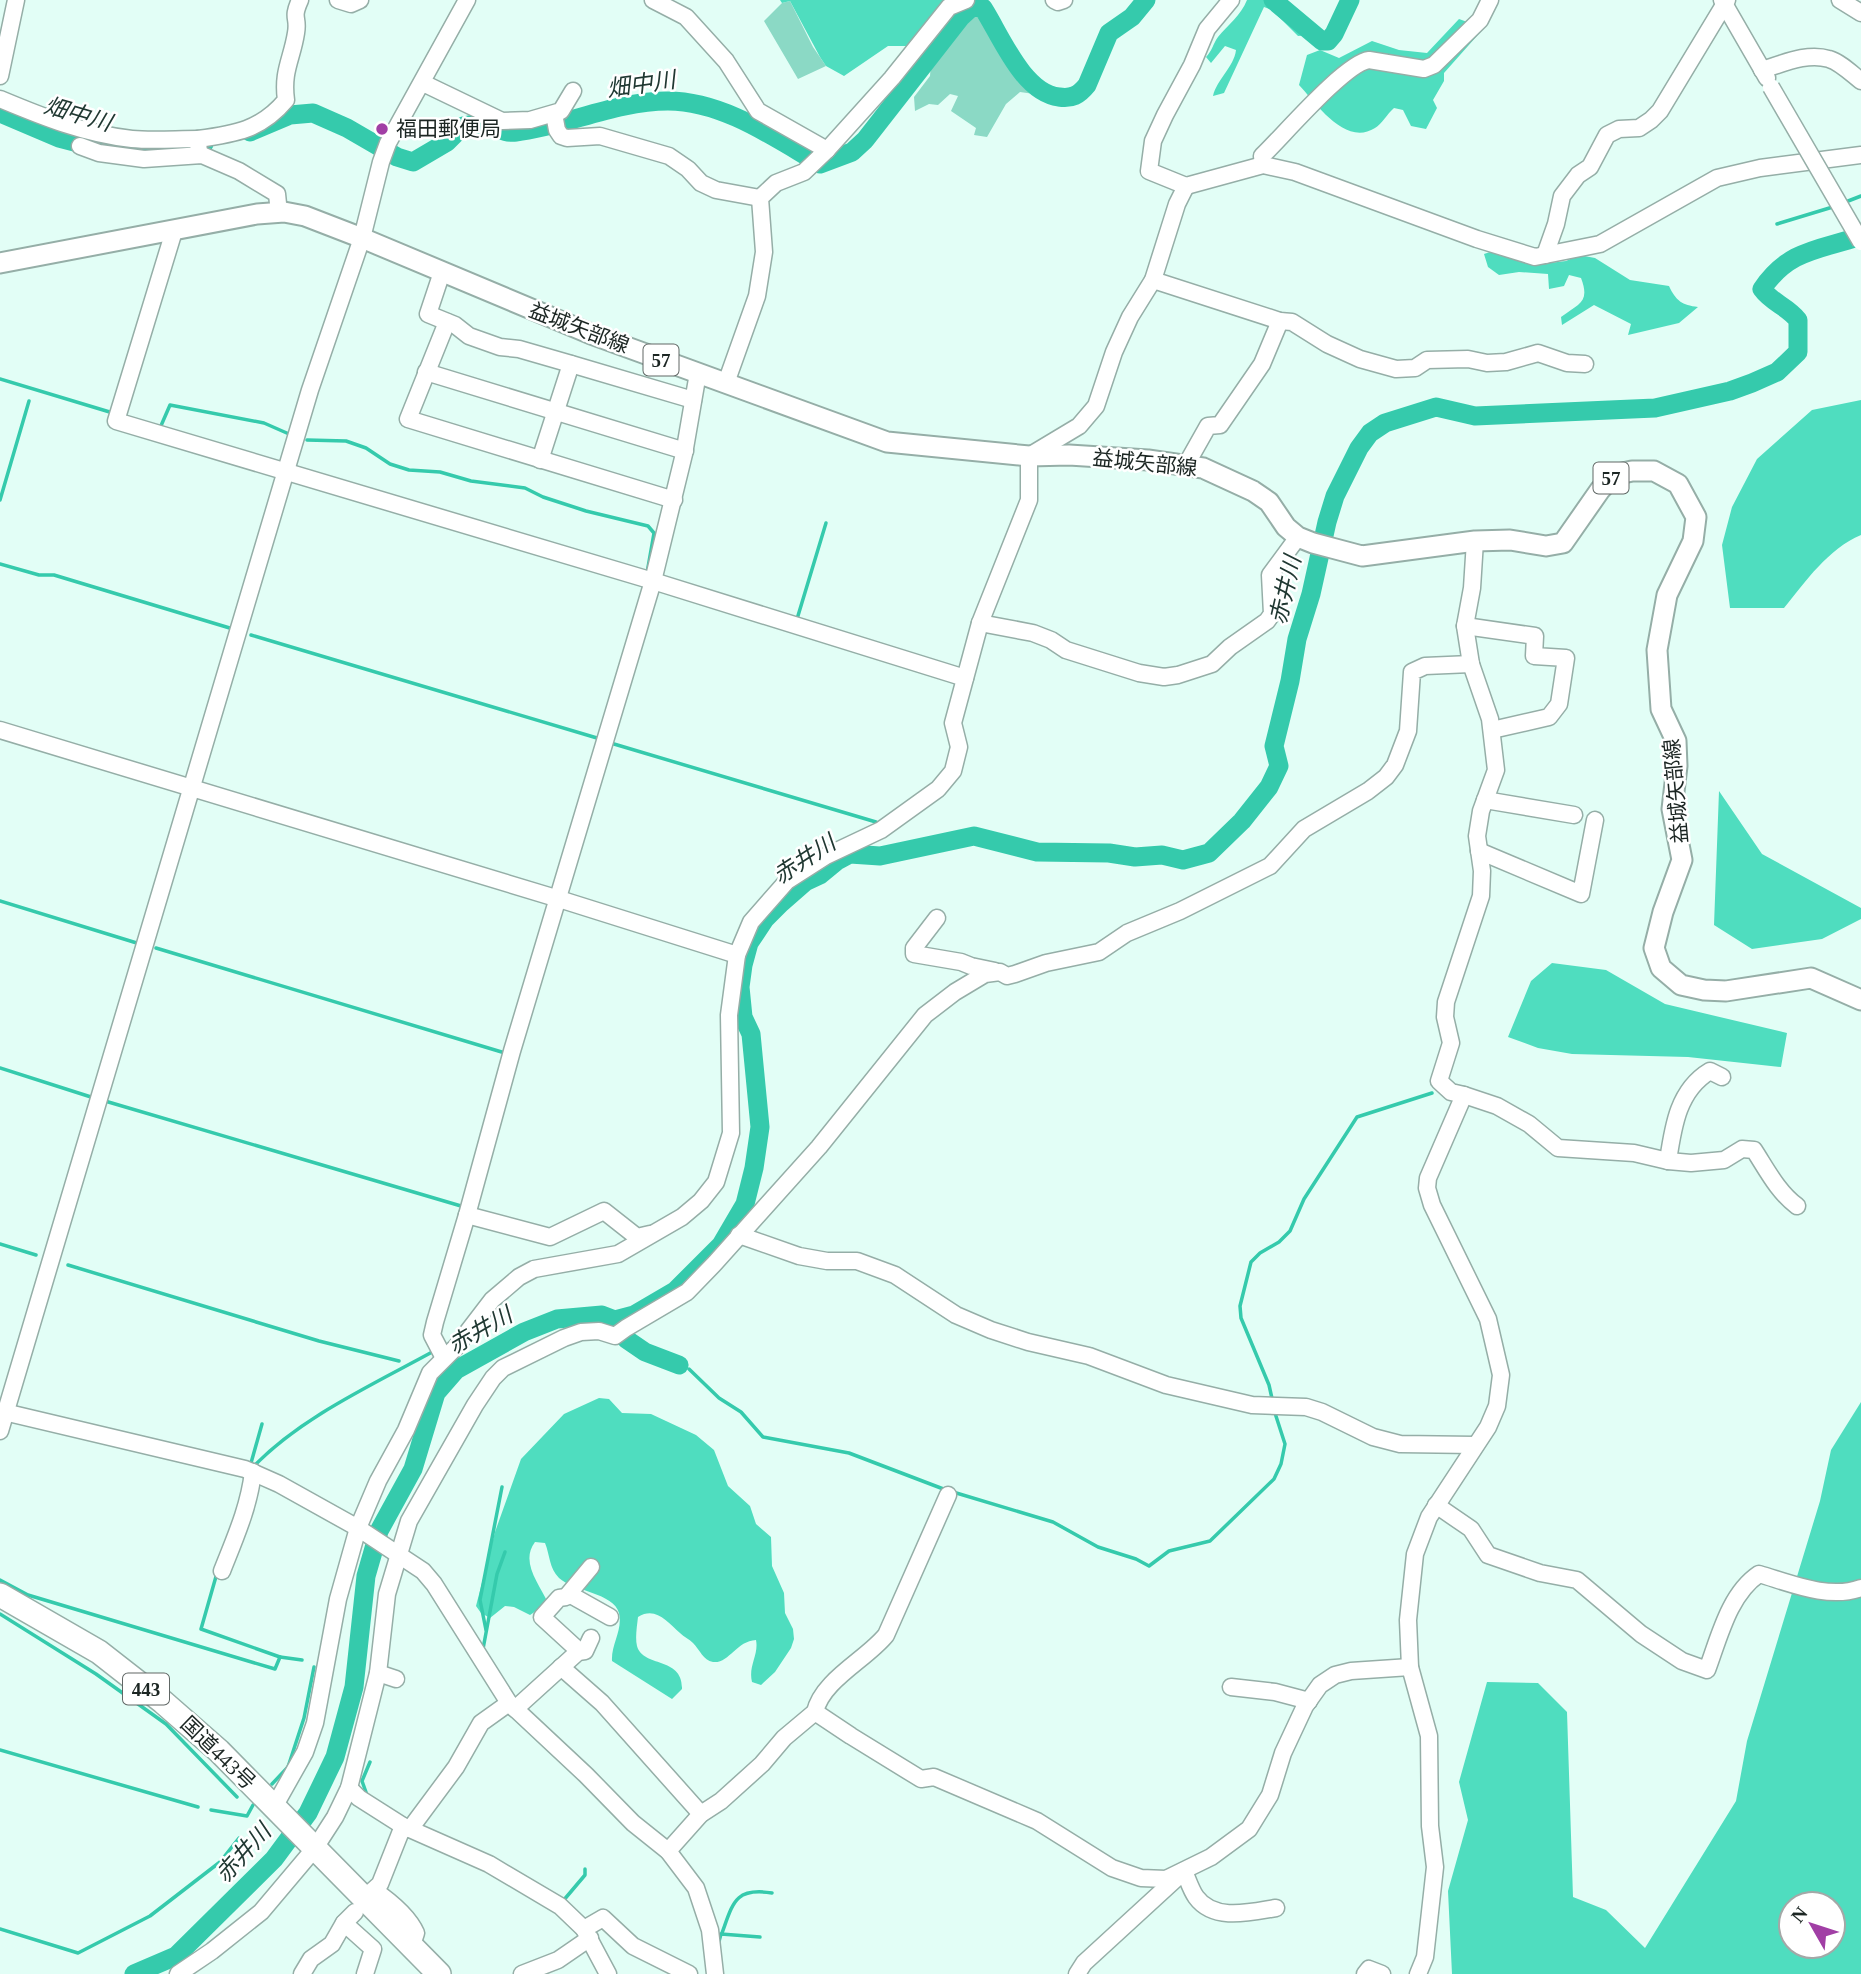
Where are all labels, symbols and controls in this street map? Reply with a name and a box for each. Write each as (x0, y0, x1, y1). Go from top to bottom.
water label: 畑中川 (605, 67, 680, 102)
water label: 畑中川 (41, 93, 117, 137)
place label: 福田郵便局 (396, 117, 501, 141)
marker: 福田郵便局 (374, 121, 390, 137)
street label: 益城矢部線 (526, 298, 632, 358)
road number: 57 (644, 344, 678, 376)
street label: 益城矢部線 (1092, 446, 1198, 480)
road number: 57 (1594, 463, 1628, 494)
water label: 赤井川 (1266, 551, 1306, 627)
street label: 益城矢部線 (1659, 738, 1693, 844)
water label: 赤井川 (769, 829, 843, 889)
water label: 赤井川 (444, 1301, 519, 1359)
road number: 443 (123, 1674, 169, 1704)
street label: 国道443号 (176, 1712, 260, 1794)
water label: 赤井川 (211, 1817, 278, 1887)
north arrow (1777, 1890, 1847, 1960)
text: N (1787, 1902, 1812, 1927)

